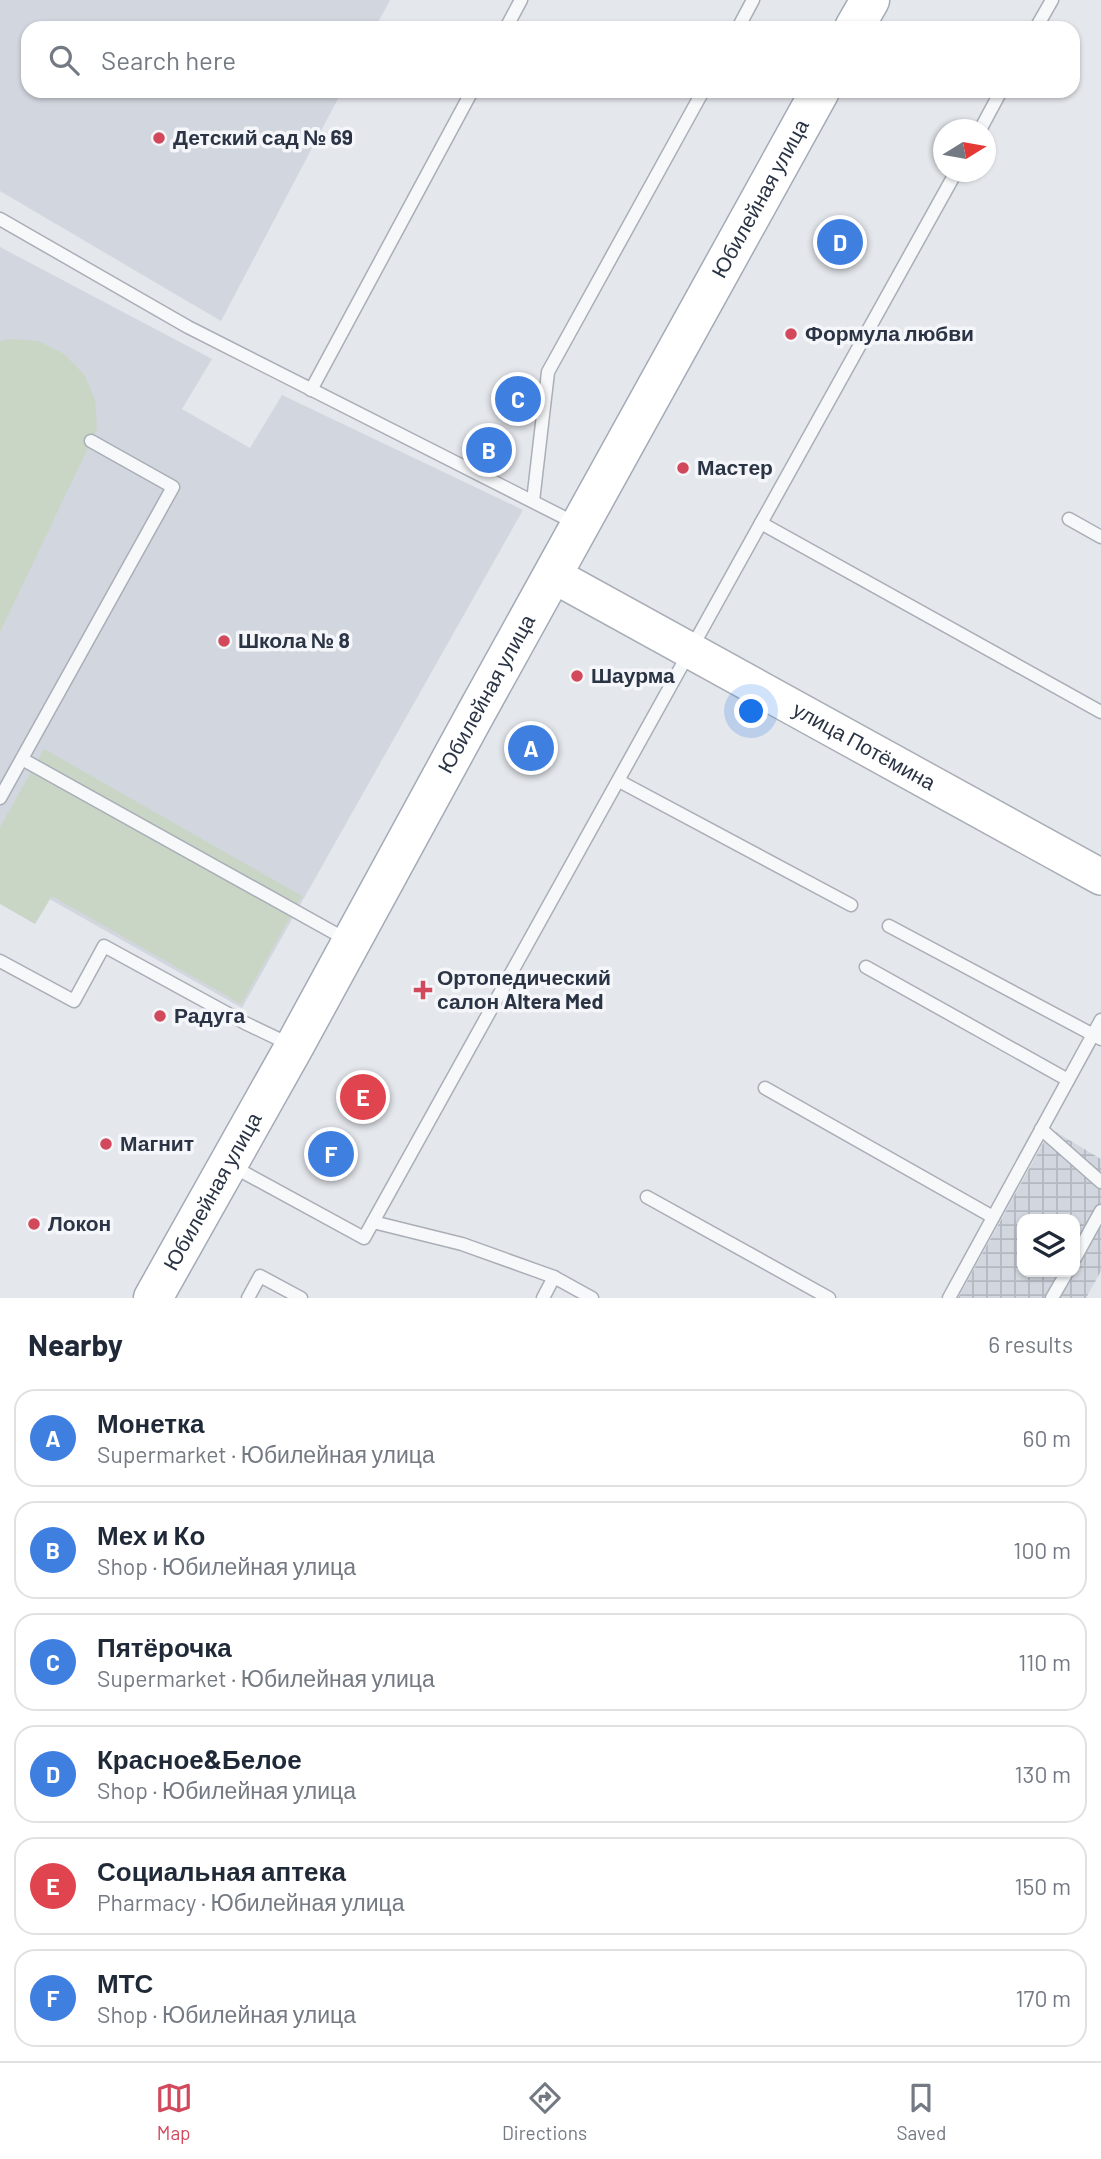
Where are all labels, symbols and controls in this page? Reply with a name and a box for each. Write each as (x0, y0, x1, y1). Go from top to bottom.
search box (21, 21, 1080, 98)
icon: search (45, 41, 83, 79)
text: Search here (101, 44, 236, 75)
street label: Юбилейная улица (705, 114, 813, 282)
north arrow (933, 119, 996, 182)
place label: Детский сад № 69 (173, 124, 353, 149)
marker: Детский сад № 69 (151, 130, 167, 146)
pin: D (817, 216, 863, 268)
place label: Формула любви (805, 320, 974, 345)
marker: Формула любви (783, 326, 799, 342)
pin: C (495, 373, 541, 425)
pin: B (466, 424, 512, 476)
place label: Мастер (697, 454, 773, 479)
marker: Мастер (675, 460, 691, 476)
street label: Юбилейная улица (432, 609, 539, 777)
place label: Школа № 8 (238, 627, 350, 652)
marker: Школа № 8 (216, 633, 232, 649)
place label: Шаурма (591, 662, 675, 687)
marker: Шаурма (569, 668, 585, 684)
your location (734, 694, 768, 728)
street label: улица Потёмина (789, 696, 941, 795)
pin: A (508, 722, 554, 774)
place label: Ортопедический салон Altera Med (437, 964, 611, 1013)
marker: Ортопедический салон Altera Med (415, 982, 431, 998)
place label: Радуга (174, 1002, 245, 1027)
marker: Радуга (152, 1008, 168, 1024)
pin: E (340, 1071, 386, 1123)
street label: Юбилейная улица (157, 1107, 266, 1274)
pin: F (308, 1128, 354, 1180)
place label: Магнит (120, 1130, 194, 1155)
marker: Магнит (98, 1136, 114, 1152)
place label: Локон (48, 1210, 111, 1235)
map controls (1017, 1214, 1080, 1277)
button: layers (1017, 1214, 1080, 1277)
marker: Локон (26, 1216, 42, 1232)
text: Nearby (28, 1326, 123, 1362)
text: 6 results (988, 1330, 1073, 1358)
text: Монетка (97, 1407, 205, 1438)
text: A (45, 1424, 61, 1452)
text: 60 m (1023, 1424, 1071, 1452)
text: Supermarket · Юбилейная улица (97, 1440, 435, 1468)
text: Мех и Ко (97, 1519, 205, 1550)
text: B (46, 1536, 60, 1564)
text: 100 m (1013, 1536, 1071, 1564)
text: Shop · Юбилейная улица (97, 1552, 356, 1580)
text: Пятёрочка (97, 1631, 232, 1662)
text: C (46, 1648, 60, 1676)
text: 110 m (1018, 1648, 1071, 1676)
text: Supermarket · Юбилейная улица (97, 1664, 435, 1692)
text: Красное&Белое (97, 1743, 302, 1774)
text: D (46, 1760, 60, 1788)
text: 130 m (1014, 1760, 1071, 1788)
text: Shop · Юбилейная улица (97, 1776, 356, 1804)
text: Социальная аптека (97, 1855, 346, 1886)
text: E (46, 1872, 60, 1900)
text: 150 m (1015, 1872, 1071, 1900)
text: Pharmacy · Юбилейная улица (97, 1888, 404, 1916)
text: МТС (97, 1967, 153, 1998)
text: F (47, 1984, 59, 2012)
text: 170 m (1015, 1984, 1071, 2012)
text: Shop · Юбилейная улица (97, 2000, 356, 2028)
tab: Map (155, 2079, 193, 2144)
tab: Directions (502, 2079, 587, 2144)
tab: Saved (896, 2079, 946, 2144)

